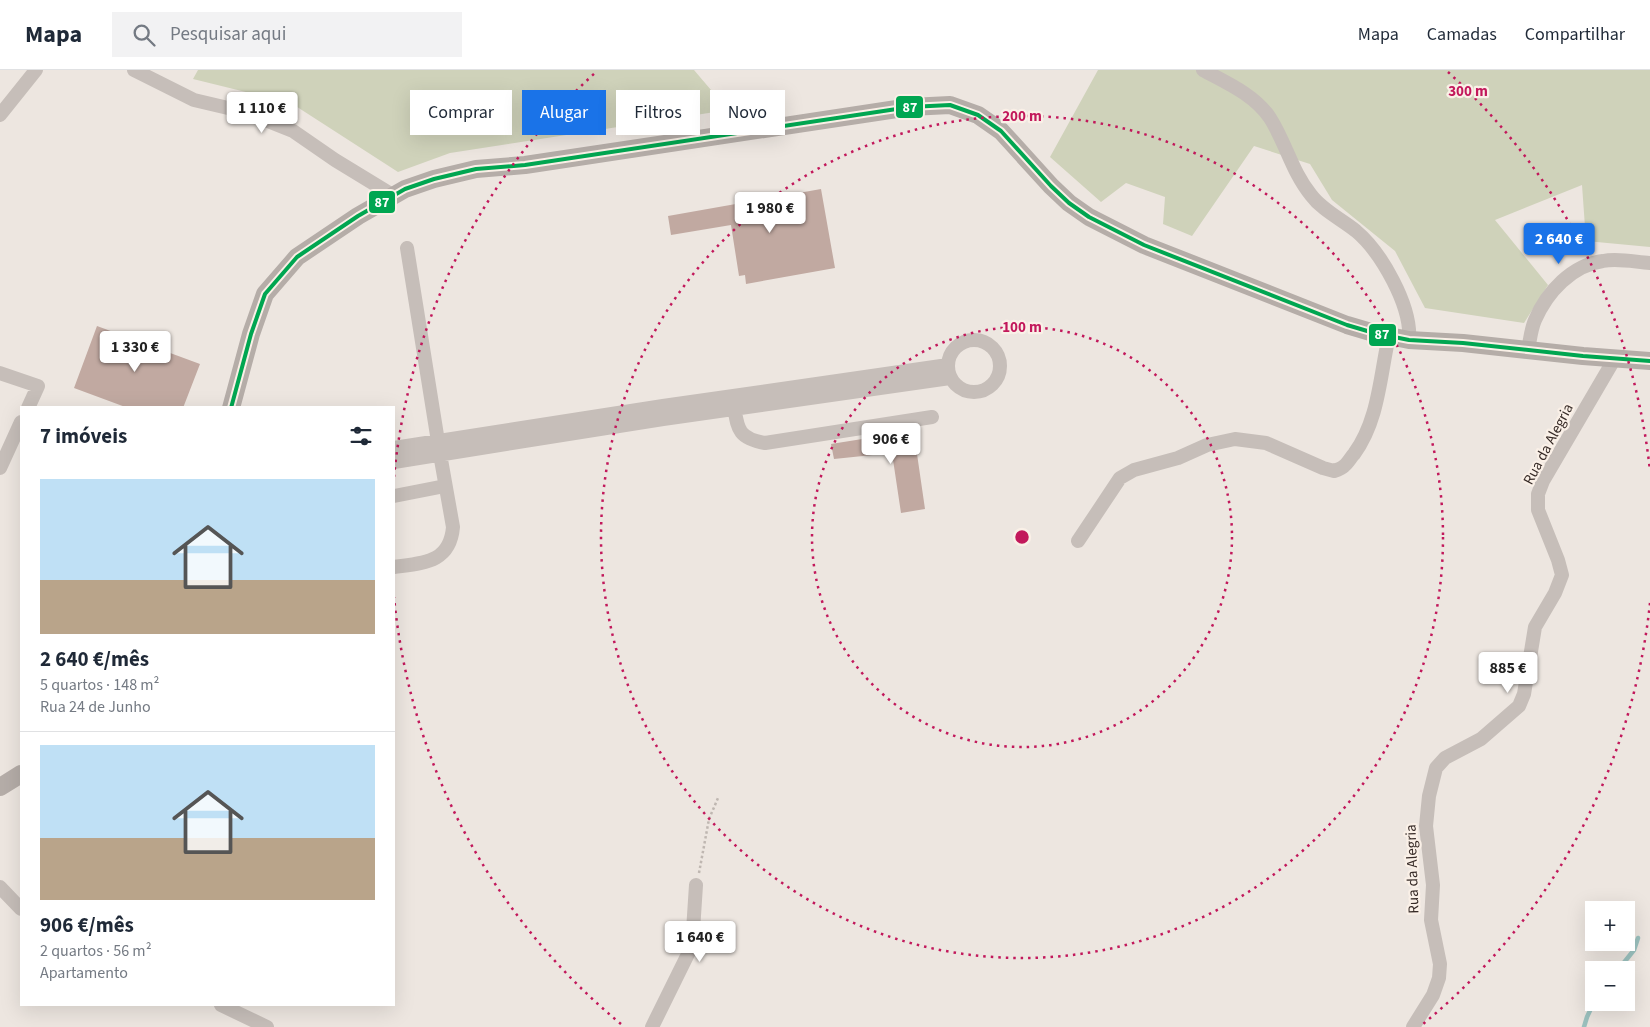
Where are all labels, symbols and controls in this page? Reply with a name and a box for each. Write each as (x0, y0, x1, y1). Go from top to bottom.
search box (112, 12, 462, 57)
text: Mapa (25, 17, 82, 52)
icon: search (130, 21, 158, 49)
text: Pesquisar aqui (170, 21, 286, 48)
text: Mapa (1358, 22, 1399, 47)
text: Camadas (1427, 22, 1497, 47)
text: Compartilhar (1525, 22, 1625, 47)
text: 300 m (1448, 81, 1488, 102)
chip: Comprar (410, 90, 512, 135)
chip: Alugar (522, 90, 606, 135)
chip: Filtros (616, 90, 700, 135)
chip: Novo (710, 90, 785, 135)
pin: 1 110 € (216, 92, 308, 134)
line badge: 87 (895, 95, 924, 119)
text: 1 110 € (238, 97, 286, 119)
text: 87 (903, 98, 917, 118)
text: 200 m (1002, 106, 1042, 127)
line badge: 87 (368, 190, 396, 214)
pin: 1 980 € (724, 191, 816, 234)
text: 87 (375, 193, 389, 213)
text: 1 980 € (746, 197, 794, 219)
pin: 2 640 € (1513, 222, 1605, 265)
text: 2 640 € (1535, 228, 1583, 250)
text: 100 m (1002, 317, 1042, 338)
line badge: 87 (1368, 323, 1397, 347)
text: 87 (1375, 325, 1389, 345)
pin: 1 330 € (89, 330, 181, 373)
text: 1 330 € (111, 336, 159, 358)
street label: Rua da Alegria (1518, 400, 1579, 489)
text: 7 imóveis (40, 421, 127, 451)
icon: filters (347, 422, 375, 450)
pin: 906 € (856, 422, 926, 465)
text: 906 € (873, 428, 910, 450)
icon: home (163, 512, 253, 602)
centre of rings (1013, 528, 1031, 546)
text: 2 640 €/mês (40, 644, 149, 674)
pin: 885 € (1473, 652, 1543, 694)
text: 885 € (1490, 657, 1527, 679)
text: 5 quartos · 148 m² (40, 674, 159, 696)
text: Rua 24 de Junho (40, 696, 151, 718)
icon: home (163, 777, 253, 867)
street label: Rua da Alegria (1400, 824, 1425, 914)
map controls (1585, 901, 1635, 1011)
button: + (1585, 901, 1635, 951)
text: 906 €/mês (40, 910, 134, 940)
pin: 1 640 € (654, 920, 746, 963)
text: 1 640 € (676, 926, 724, 948)
text: 2 quartos · 56 m² (40, 940, 152, 962)
button: − (1585, 961, 1635, 1011)
text: Apartamento (40, 962, 128, 984)

